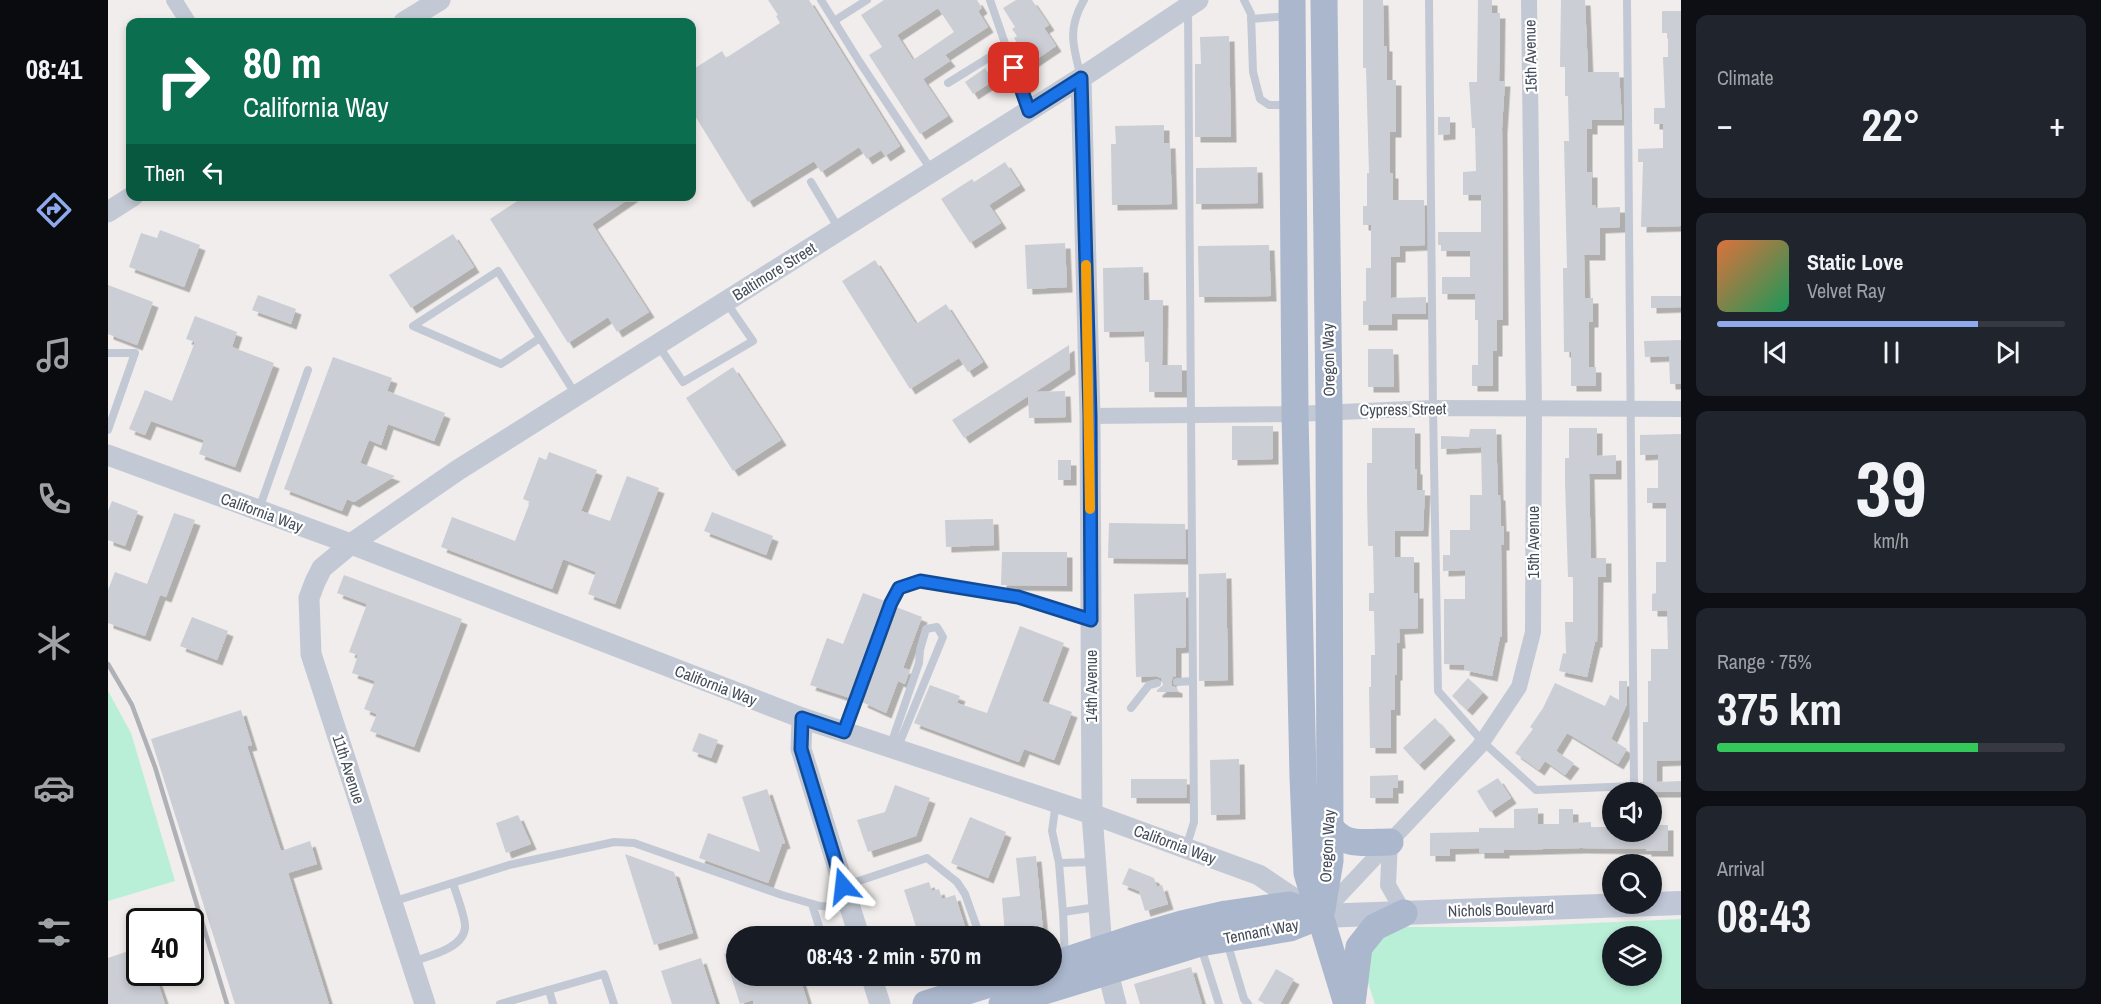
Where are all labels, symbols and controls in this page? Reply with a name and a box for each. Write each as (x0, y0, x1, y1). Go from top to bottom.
street label: 15th Avenue (1518, 19, 1542, 93)
text: 80 m (243, 35, 322, 91)
icon: right (144, 42, 222, 120)
pin (988, 42, 1039, 93)
text: 08:41 (26, 51, 82, 87)
icon: arrive (997, 51, 1030, 84)
text: Climate (1717, 64, 1774, 91)
text: California Way (243, 89, 389, 125)
text: 22° (1861, 94, 1921, 155)
text: − (1717, 102, 1733, 146)
text: + (2049, 102, 2065, 146)
icon: left (197, 156, 230, 189)
text: Then (144, 158, 185, 188)
icon: directions (33, 189, 75, 231)
street label: Baltimore Street (728, 236, 820, 305)
text: Static Love (1807, 247, 1903, 277)
text: Velvet Ray (1807, 277, 1885, 304)
street label: Oregon Way (1316, 323, 1340, 397)
icon: music (33, 334, 75, 376)
icon: previous (1759, 336, 1792, 369)
icon: pause (1875, 336, 1908, 369)
icon: next (1991, 336, 2024, 369)
street label: Cypress Street (1359, 397, 1447, 421)
text: 39 (1855, 435, 1927, 540)
icon: phone (33, 478, 75, 520)
street label: California Way (218, 487, 307, 537)
street label: 15th Avenue (1522, 506, 1544, 578)
text: km/h (1873, 527, 1909, 554)
icon: climate (33, 622, 75, 664)
text: Range · 75% (1717, 648, 1812, 675)
street label: 14th Avenue (1080, 650, 1102, 722)
street label: California Way (672, 659, 761, 711)
text: 375 km (1717, 678, 1842, 739)
street label: 11th Avenue (327, 731, 371, 807)
icon: car (33, 767, 75, 809)
map controls (1602, 782, 1662, 986)
button: sound (1602, 782, 1662, 842)
street label: Oregon Way (1314, 808, 1340, 883)
street label: California Way (1131, 819, 1220, 869)
position arrow (811, 854, 875, 918)
button: search (1602, 854, 1662, 914)
text: Arrival (1717, 855, 1764, 882)
text: 08:43 (1717, 885, 1811, 946)
street label: Nichols Boulevard (1447, 896, 1555, 922)
speed limit sign: 40 (126, 908, 204, 986)
icon: filters (33, 911, 75, 953)
street label: Tennant Way (1222, 913, 1301, 949)
button: layers (1602, 926, 1662, 986)
text: 08:43 · 2 min · 570 m (807, 941, 981, 971)

